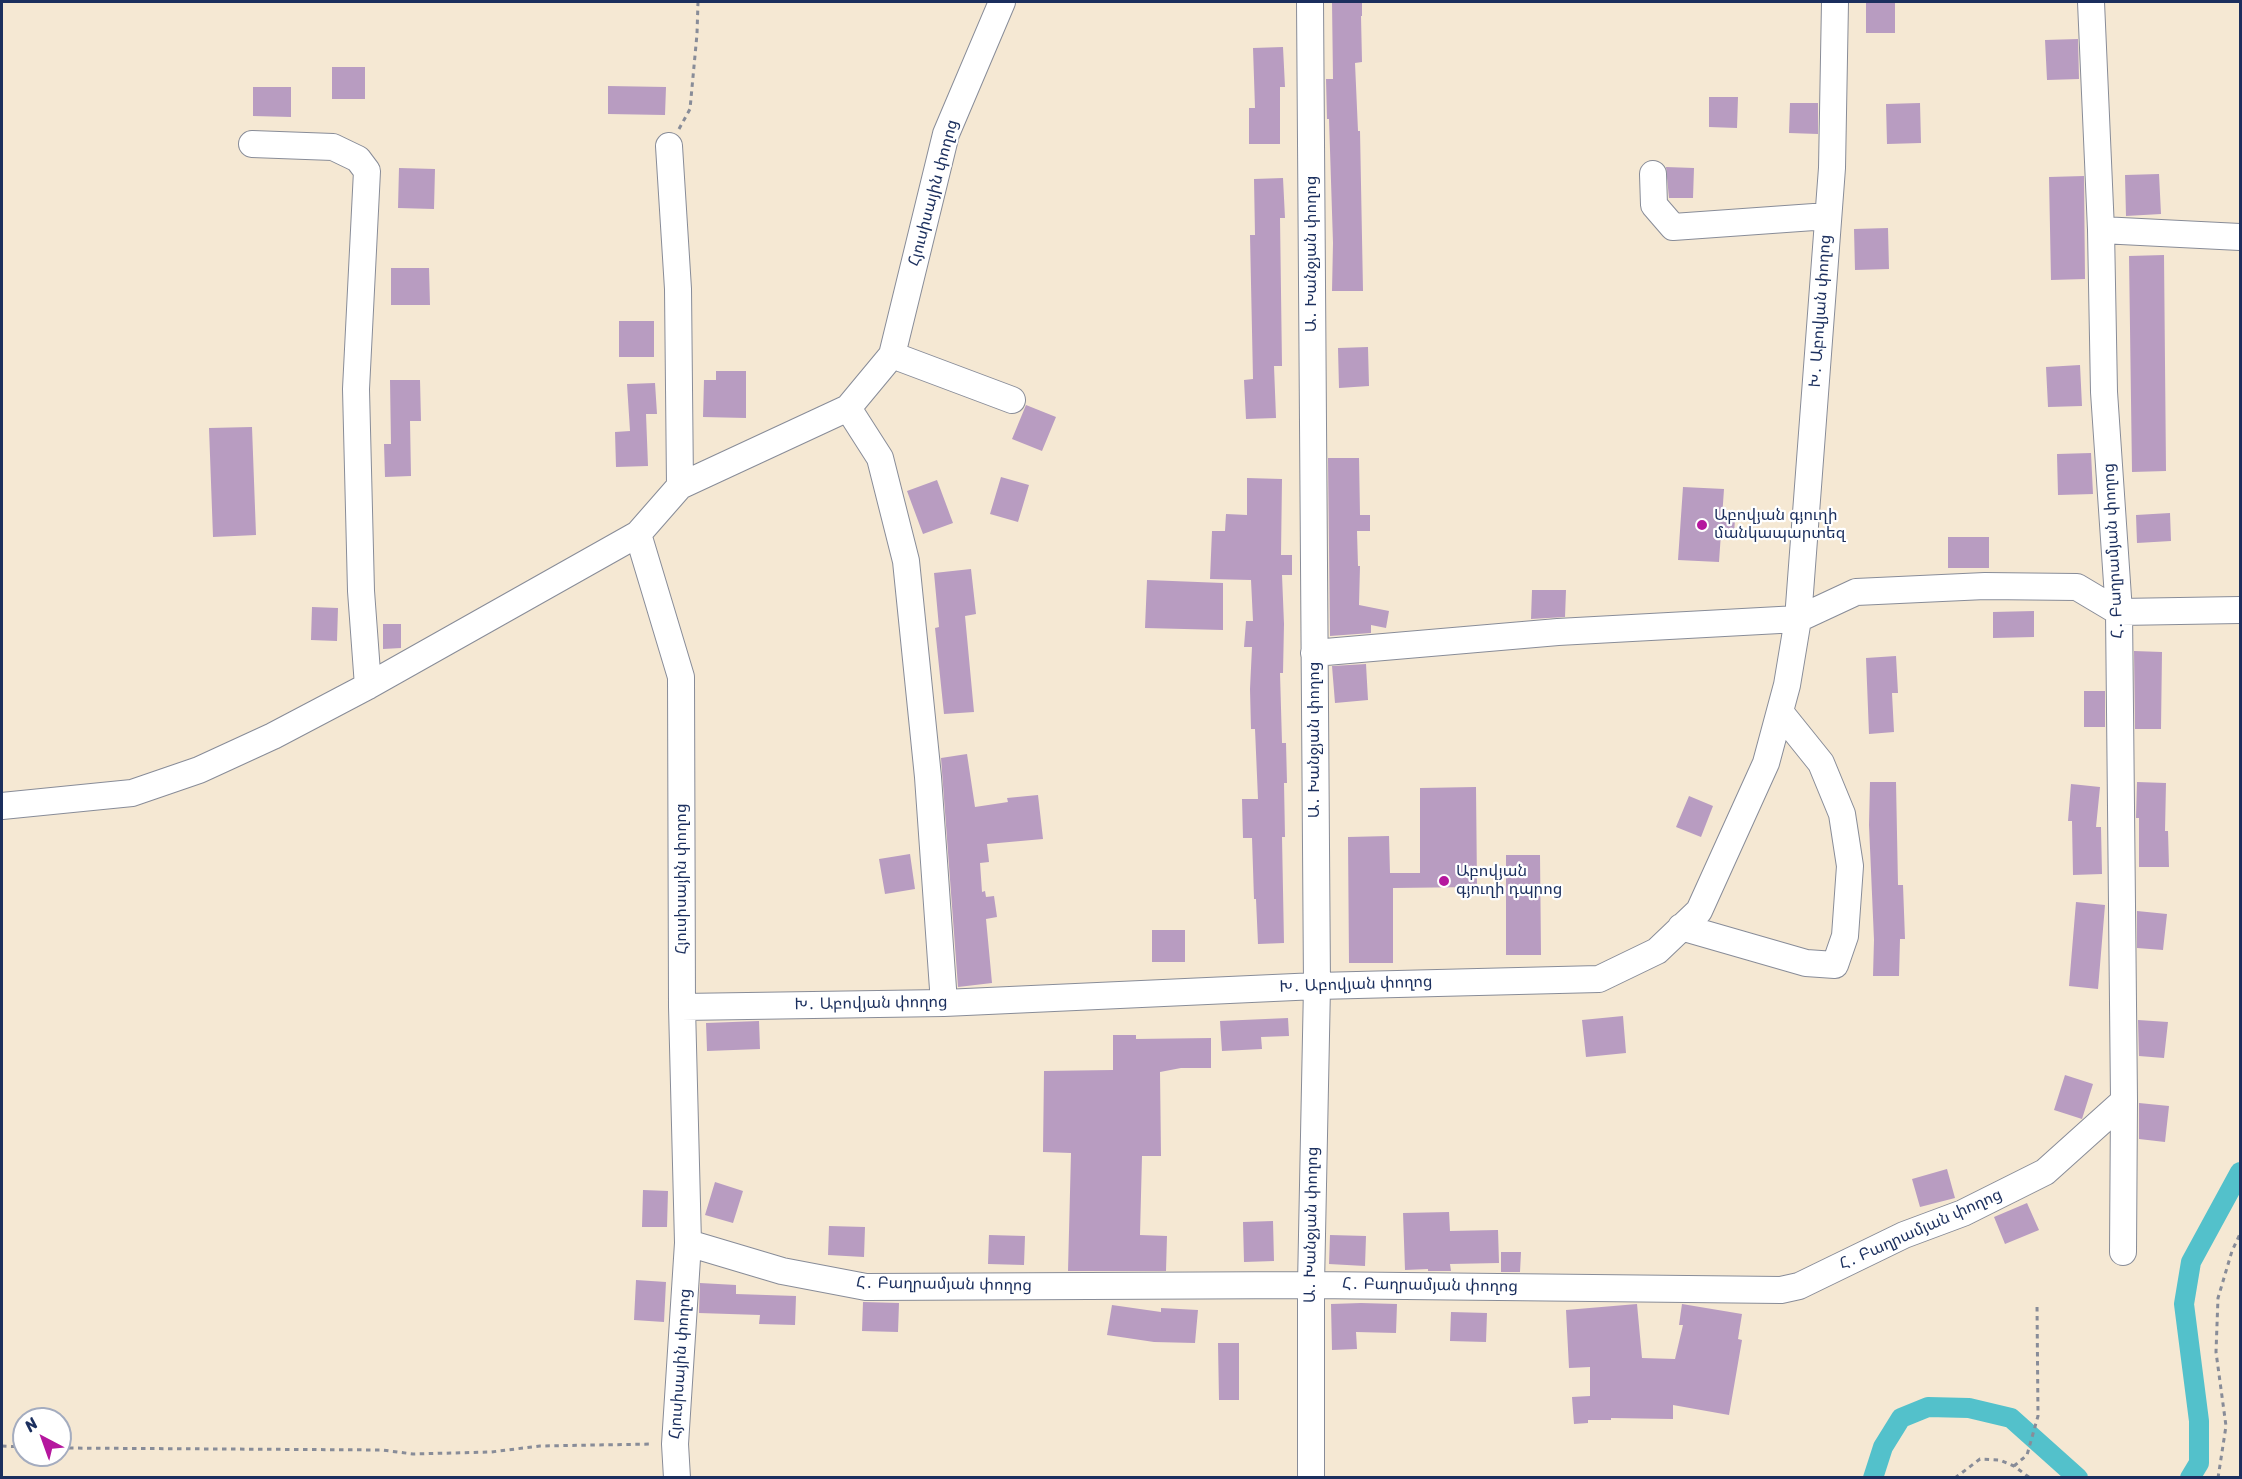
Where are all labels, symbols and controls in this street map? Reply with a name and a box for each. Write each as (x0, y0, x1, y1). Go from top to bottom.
street label: Հյուսիսային փողոց (905, 118, 963, 268)
street label: Ա․ Խանջյան փողոց (1302, 176, 1322, 332)
street label: Խ․ Աբովյան փողոց (1806, 234, 1836, 388)
street label: Հ․ Բաղրամյան փողոց (2100, 463, 2128, 639)
place label: Աբովյան գյուղի մանկապարտեզ (1714, 506, 1845, 544)
marker: Աբովյան գյուղի մանկապարտեզ (1695, 518, 1709, 532)
street label: Ա․ Խանջյան փողոց (1305, 662, 1325, 818)
street label: Հյուսիսային փողոց (672, 804, 692, 954)
place label: Աբովյան գյուղի դպրոց (1456, 862, 1562, 900)
marker: Աբովյան գյուղի դպրոց (1437, 874, 1451, 888)
street label: Խ․ Աբովյան փողոց (1279, 973, 1433, 997)
street label: Խ․ Աբովյան փողոց (794, 993, 948, 1015)
street label: Ա․ Խանջյան փողոց (1301, 1147, 1323, 1303)
street label: Հ․ Բաղրամյան փողոց (1837, 1185, 2005, 1275)
street label: Հ․ Բաղրամյան փողոց (856, 1274, 1032, 1296)
street label: Հ․ Բաղրամյան փողոց (1342, 1275, 1518, 1297)
street label: Հյուսիսային փողոց (666, 1288, 696, 1440)
north arrow (12, 1407, 72, 1467)
text: N (17, 1410, 45, 1439)

